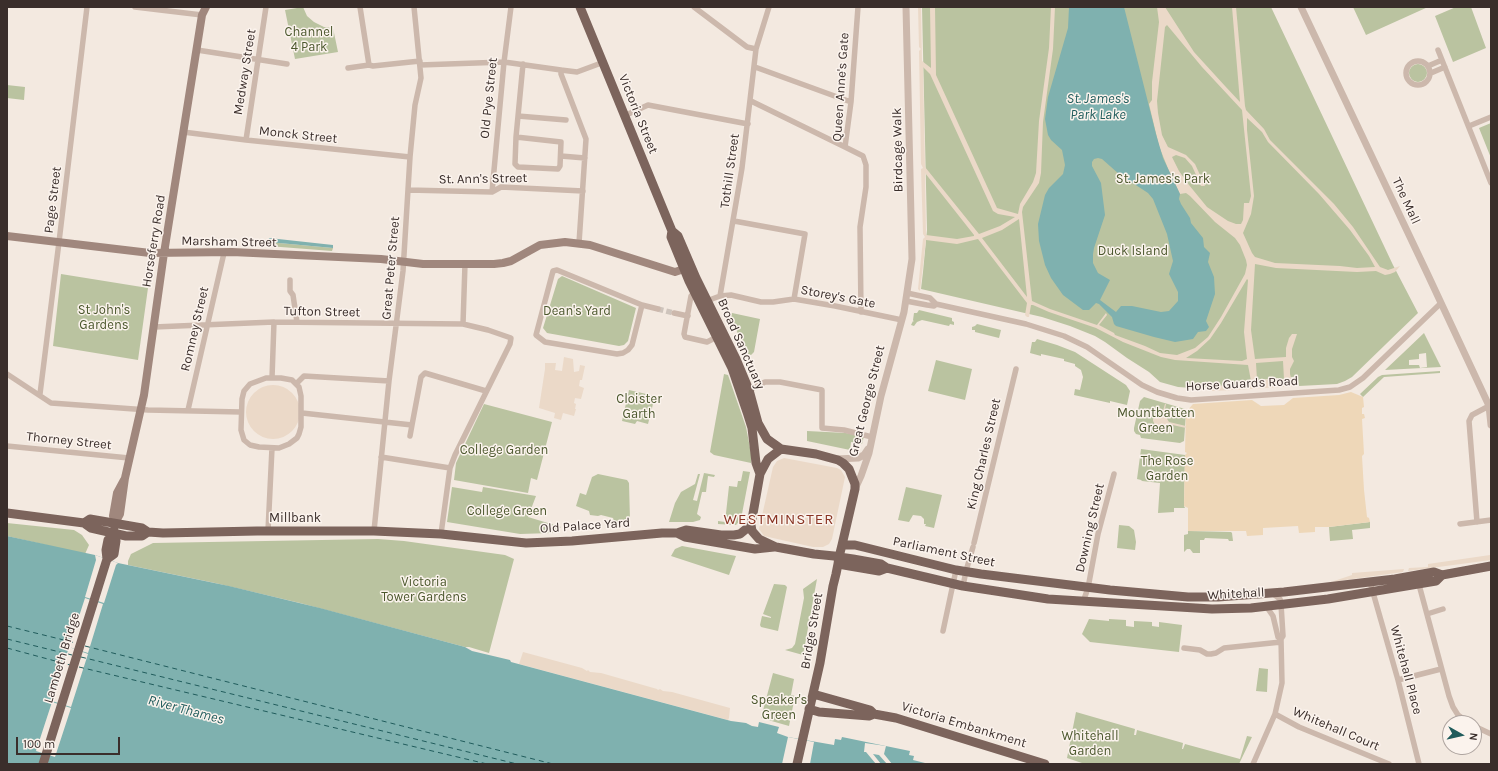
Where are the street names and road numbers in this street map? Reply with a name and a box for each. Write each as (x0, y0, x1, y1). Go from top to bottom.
street label: Medway Street (231, 28, 259, 116)
street label: Queen Anne's Gate (829, 32, 853, 142)
street label: Old Pye Street (477, 57, 501, 139)
street label: Victoria Street (615, 72, 661, 156)
street label: Birdcage Walk (889, 108, 907, 192)
street label: Monck Street (258, 123, 338, 147)
street label: Tothill Street (717, 133, 743, 209)
street label: Page Street (41, 166, 65, 234)
street label: St. Ann's Street (439, 170, 527, 188)
street label: The Mall (1388, 175, 1424, 227)
street label: Horseferry Road (139, 194, 169, 288)
street label: Great Peter Street (379, 216, 403, 320)
street label: Marsham Street (181, 233, 277, 251)
street label: Storey's Gate (799, 282, 877, 312)
street label: Romney Street (178, 285, 212, 373)
street label: Broad Sanctuary (714, 296, 768, 392)
street label: Tufton Street (284, 304, 360, 320)
street label: Great George Street (846, 344, 888, 458)
street label: Horse Guards Road (1185, 373, 1299, 395)
street label: King Charles Street (964, 397, 1004, 511)
street label: Thorney Street (26, 429, 112, 453)
street label: Downing Street (1072, 482, 1108, 574)
street label: Millbank (269, 510, 321, 526)
street label: Old Palace Yard (539, 515, 631, 537)
street label: Parliament Street (891, 534, 997, 570)
street label: Whitehall (1207, 585, 1265, 603)
street label: Bridge Street (798, 592, 826, 670)
street label: Lambeth Bridge (41, 611, 83, 705)
street label: Whitehall Place (1387, 624, 1425, 716)
street label: Victoria Embankment (900, 699, 1028, 751)
street label: Whitehall Court (1290, 704, 1382, 754)

